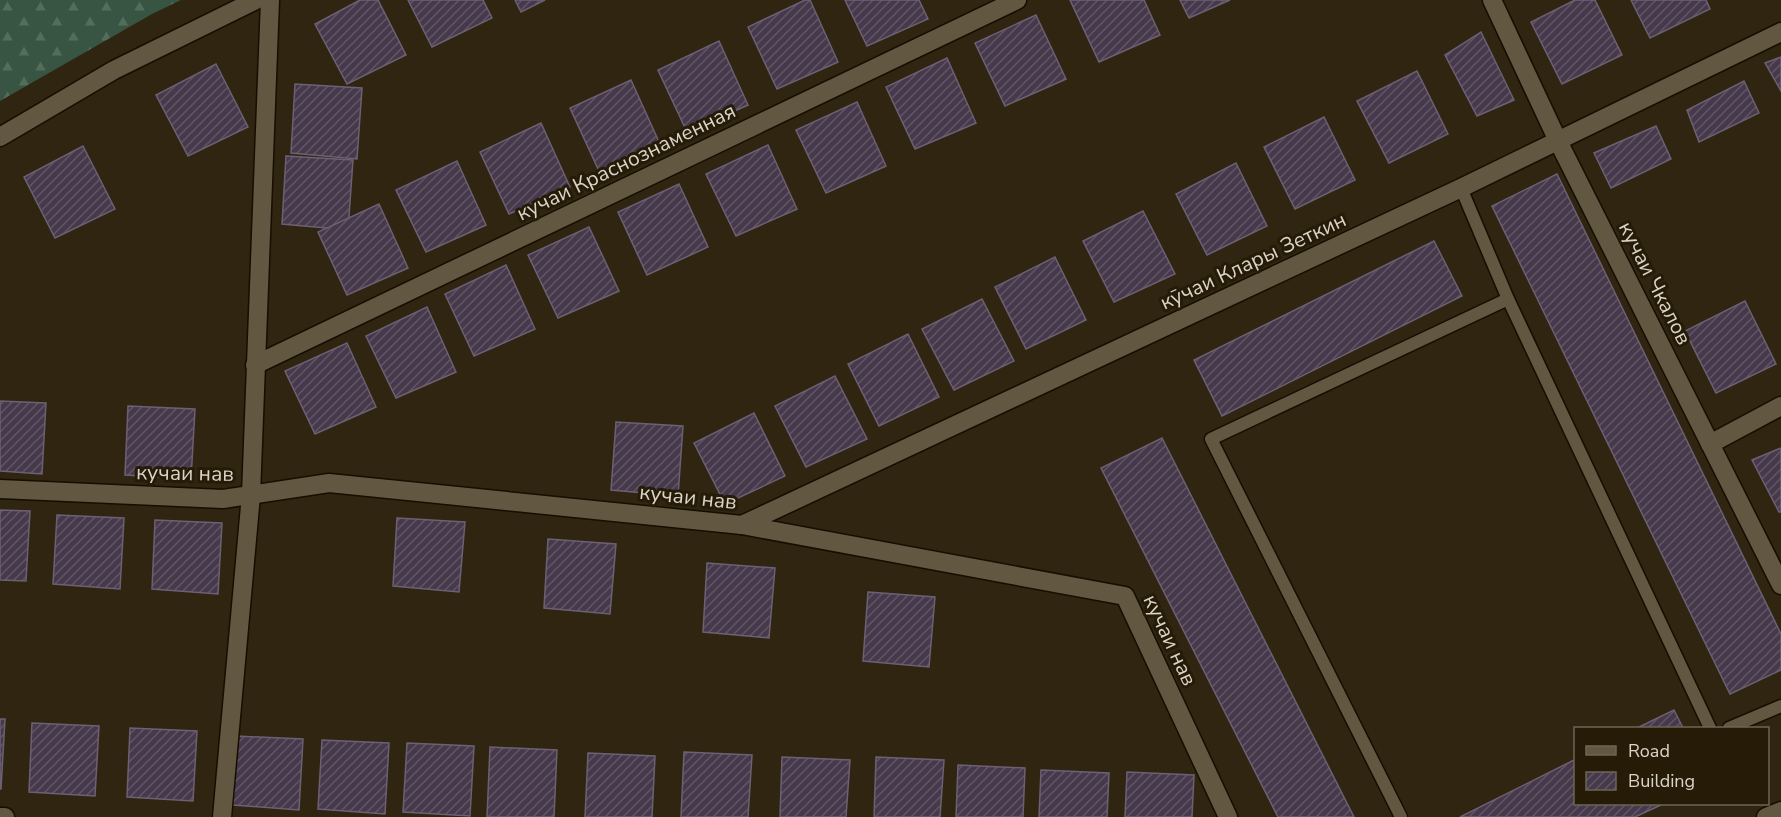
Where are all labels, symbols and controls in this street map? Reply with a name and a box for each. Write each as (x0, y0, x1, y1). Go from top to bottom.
street label: кучаи Краснознаменная (512, 97, 740, 227)
street label: кӯчаи Клары Зеткин (1155, 206, 1351, 316)
street label: кучаи Чкалов (1612, 217, 1698, 349)
street label: кучаи нав (136, 458, 234, 488)
street label: кучаи нав (638, 478, 738, 516)
street label: кучаи нав (1137, 590, 1203, 690)
legend (1574, 727, 1769, 805)
text: Road (1628, 739, 1670, 763)
text: Building (1628, 769, 1695, 793)

